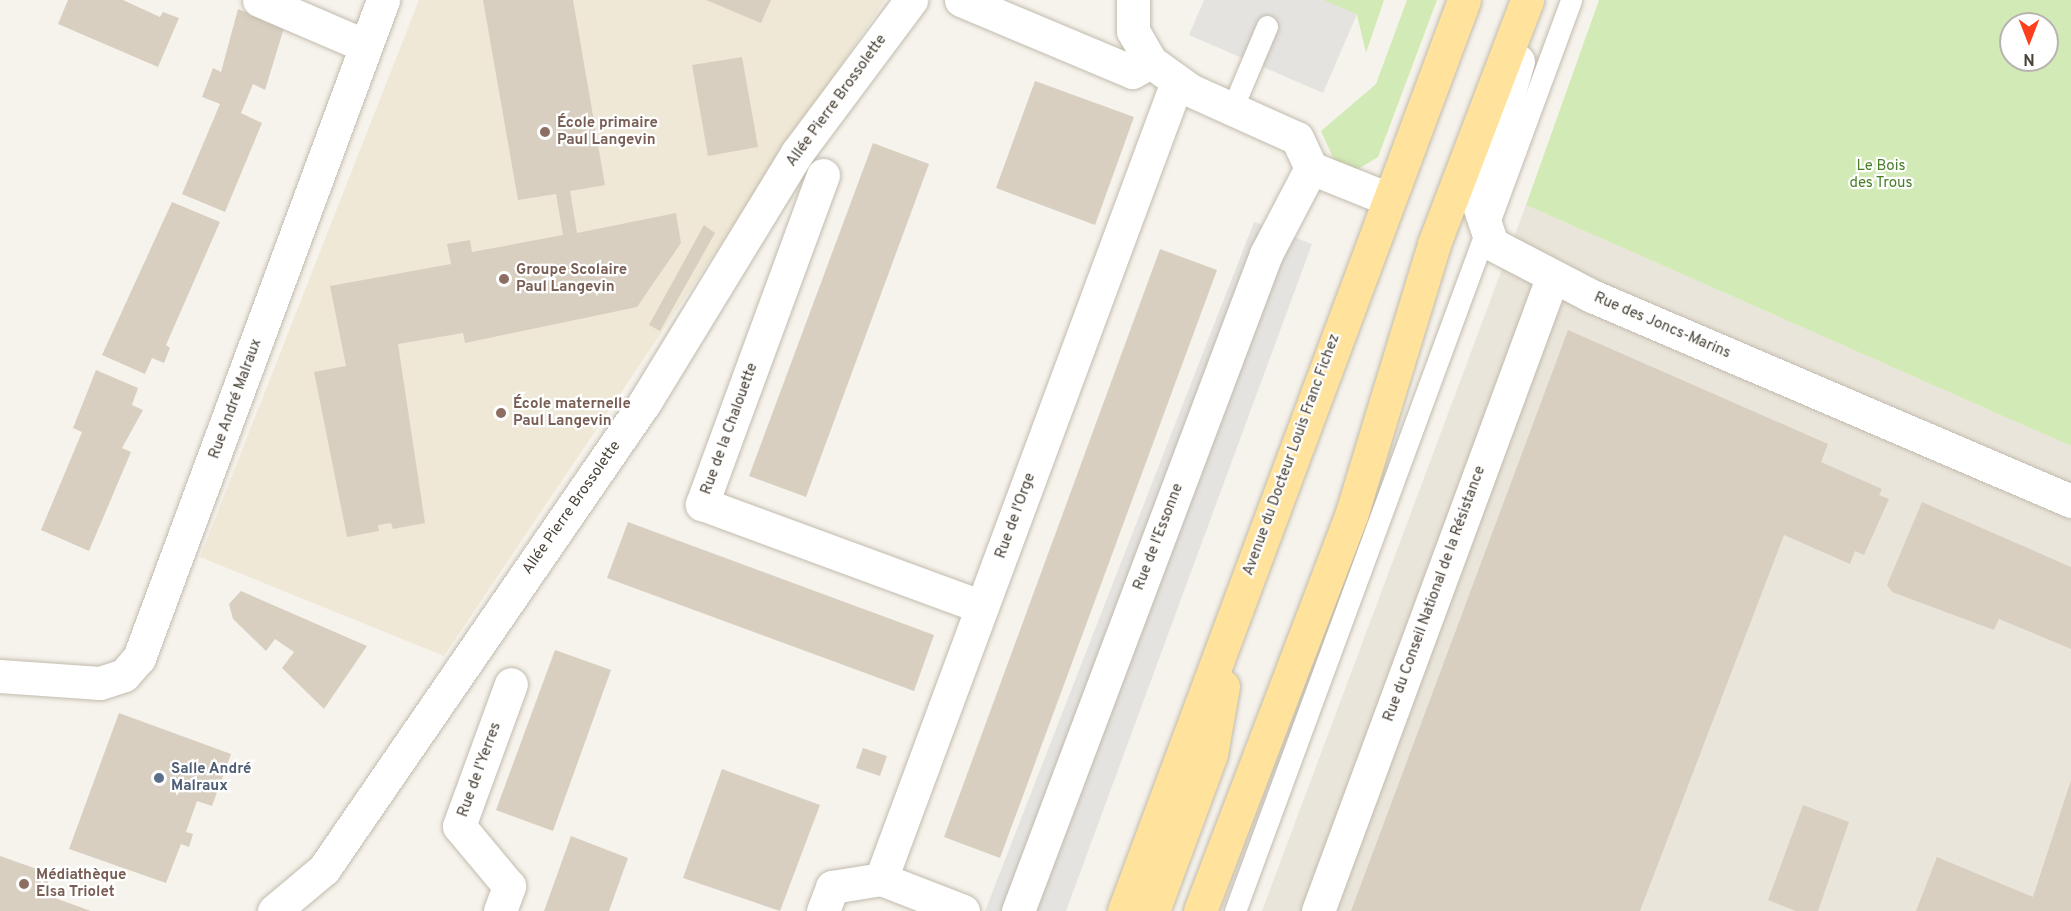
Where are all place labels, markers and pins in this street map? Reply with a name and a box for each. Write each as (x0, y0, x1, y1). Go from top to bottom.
place label: École primaire Paul Langevin (557, 114, 658, 149)
marker: École primaire Paul Langevin (538, 125, 552, 139)
place label: Groupe Scolaire Paul Langevin (516, 261, 627, 296)
marker: Groupe Scolaire Paul Langevin (497, 272, 511, 286)
place label: École maternelle Paul Langevin (513, 395, 631, 430)
marker: École maternelle Paul Langevin (494, 406, 508, 420)
place label: Salle André Malraux (171, 760, 252, 795)
marker: Salle André Malraux (152, 771, 166, 785)
place label: Médiathèque Elsa Triolet (36, 866, 126, 901)
marker: Médiathèque Elsa Triolet (17, 877, 31, 891)

